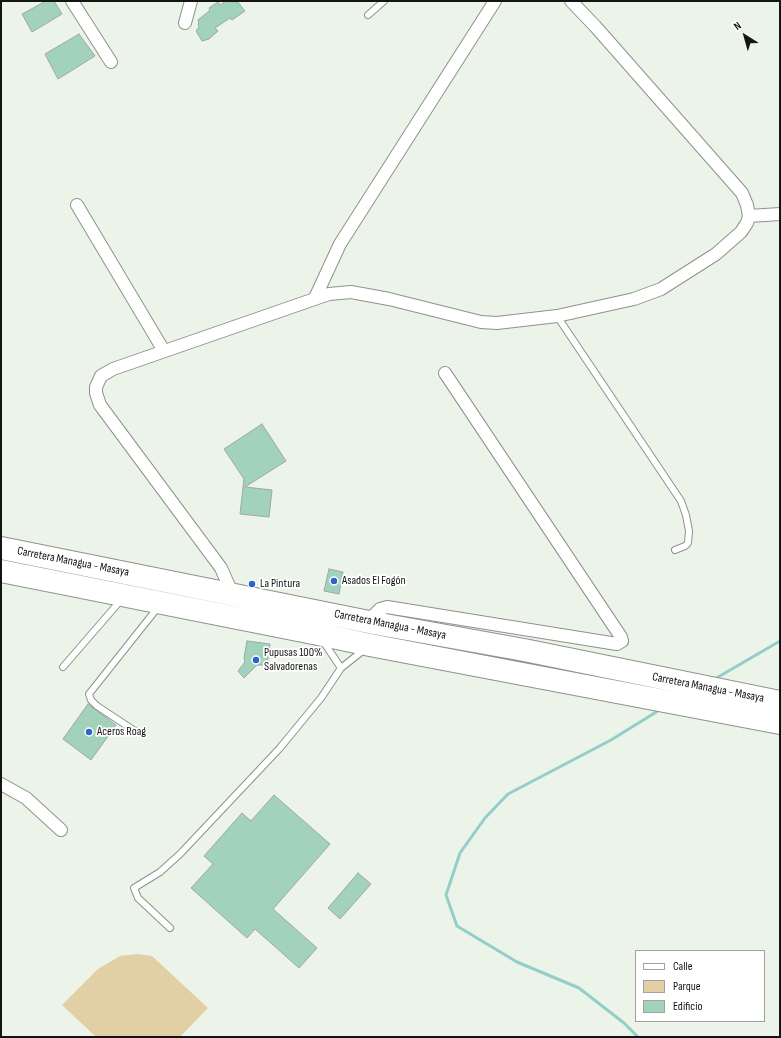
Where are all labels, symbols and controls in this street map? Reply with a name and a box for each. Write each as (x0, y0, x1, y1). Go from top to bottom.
north arrow (725, 16, 765, 56)
text: N (731, 19, 744, 33)
street label: Carretera Managua - Masaya (16, 544, 130, 580)
place label: Asados El Fogón (342, 574, 406, 588)
marker: Asados El Fogón (329, 576, 339, 586)
place label: La Pintura (260, 577, 300, 591)
marker: La Pintura (247, 579, 257, 589)
street label: Carretera Managua - Masaya (333, 607, 447, 643)
place label: Pupusas 100% Salvadorenas (264, 646, 323, 674)
marker: Pupusas 100% Salvadorenas (251, 655, 261, 665)
street label: Carretera Managua - Masaya (651, 670, 765, 706)
place label: Aceros Roag (97, 725, 146, 739)
marker: Aceros Roag (84, 727, 94, 737)
legend (635, 950, 765, 1022)
text: Calle (673, 959, 693, 974)
text: Parque (673, 979, 701, 994)
text: Edificio (673, 999, 702, 1014)

